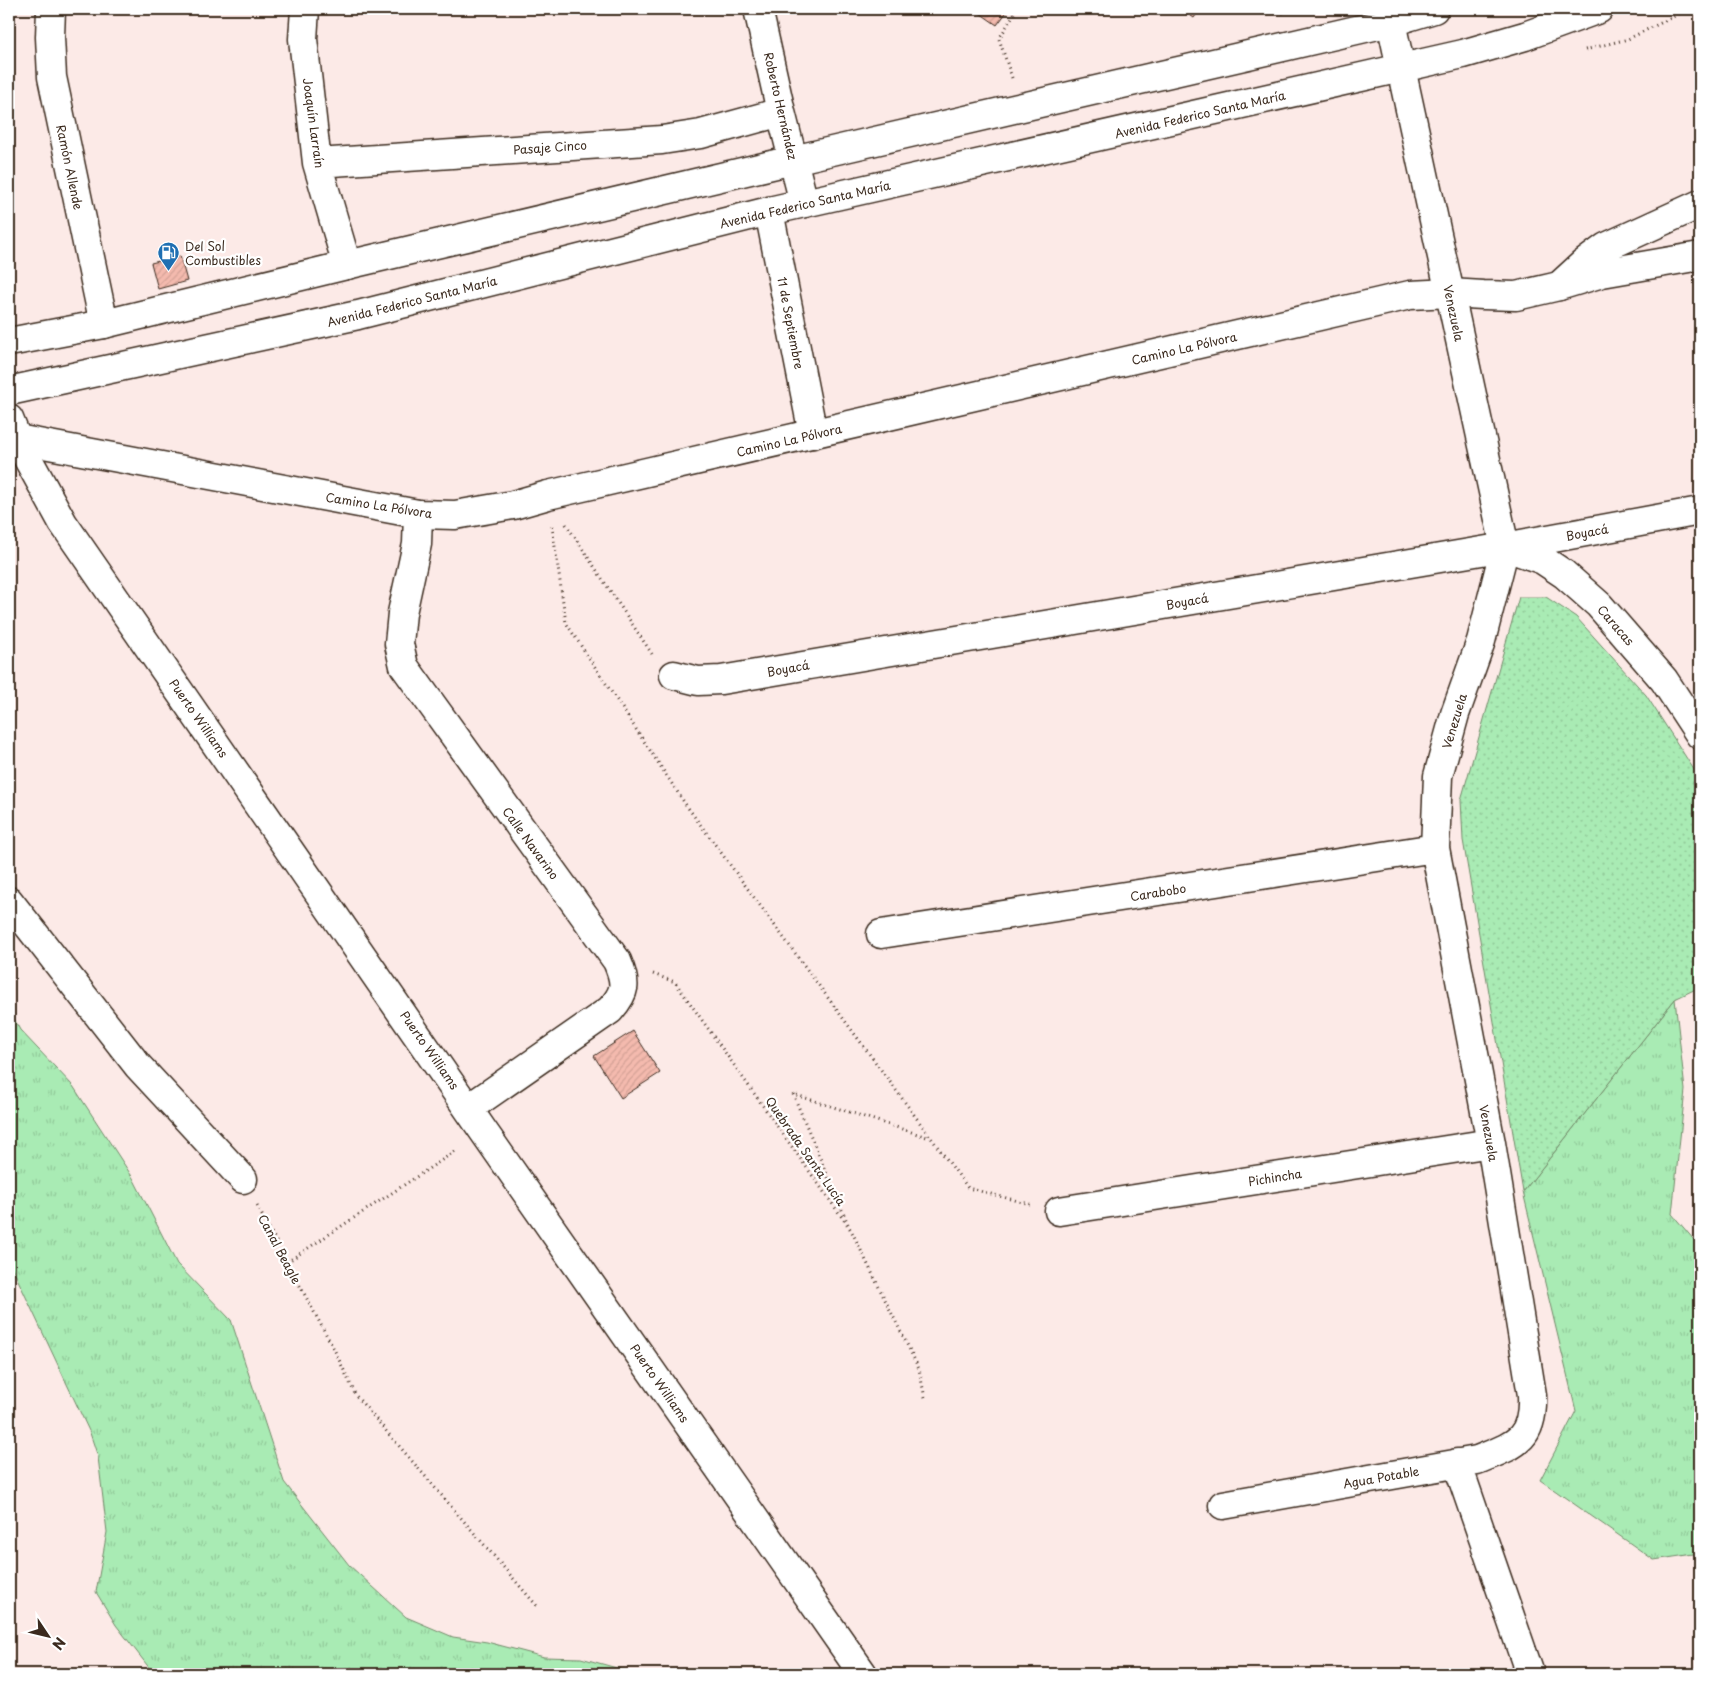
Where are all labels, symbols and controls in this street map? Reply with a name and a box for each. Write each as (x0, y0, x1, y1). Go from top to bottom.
street label: Roberto Hernández (760, 50, 802, 162)
street label: Joaquín Larraín (299, 77, 329, 169)
street label: Avenida Federico Santa María (1113, 85, 1288, 142)
street label: Ramón Allende (52, 123, 88, 212)
street label: Pasaje Cinco (513, 135, 588, 159)
street label: Avenida Federico Santa María (718, 175, 893, 232)
place label: Del Sol Combustibles (185, 237, 261, 269)
fuel station icon: Del Sol Combustibles (157, 241, 181, 272)
street label: Avenida Federico Santa María (325, 271, 499, 331)
street label: 11 de Septiembre (773, 275, 809, 371)
street label: Venezuela (1439, 283, 1469, 343)
street label: Camino La Pólvora (1129, 327, 1239, 369)
street label: Camino La Pólvora (734, 419, 844, 461)
street label: Camino La Pólvora (324, 488, 434, 522)
street label: Boyacá (1564, 519, 1610, 545)
street label: Boyacá (1164, 588, 1210, 614)
street label: Caracas (1593, 601, 1639, 649)
street label: Boyacá (765, 655, 811, 681)
street label: Puerto Williams (165, 675, 233, 761)
street label: Venezuela (1437, 690, 1471, 751)
street label: Calle Navarino (499, 803, 564, 883)
street label: Carabobo (1129, 879, 1187, 905)
street label: Puerto Williams (396, 1007, 464, 1093)
street label: Quebrada Santa Lucía (761, 1093, 851, 1210)
street label: Venezuela (1475, 1103, 1503, 1163)
street label: Pichincha (1247, 1164, 1304, 1190)
street label: Canal Beagle (254, 1211, 306, 1287)
street label: Puerto Williams (626, 1340, 694, 1426)
street label: Agua Potable (1342, 1461, 1421, 1493)
north arrow (22, 1610, 72, 1660)
text: N (47, 1633, 71, 1654)

